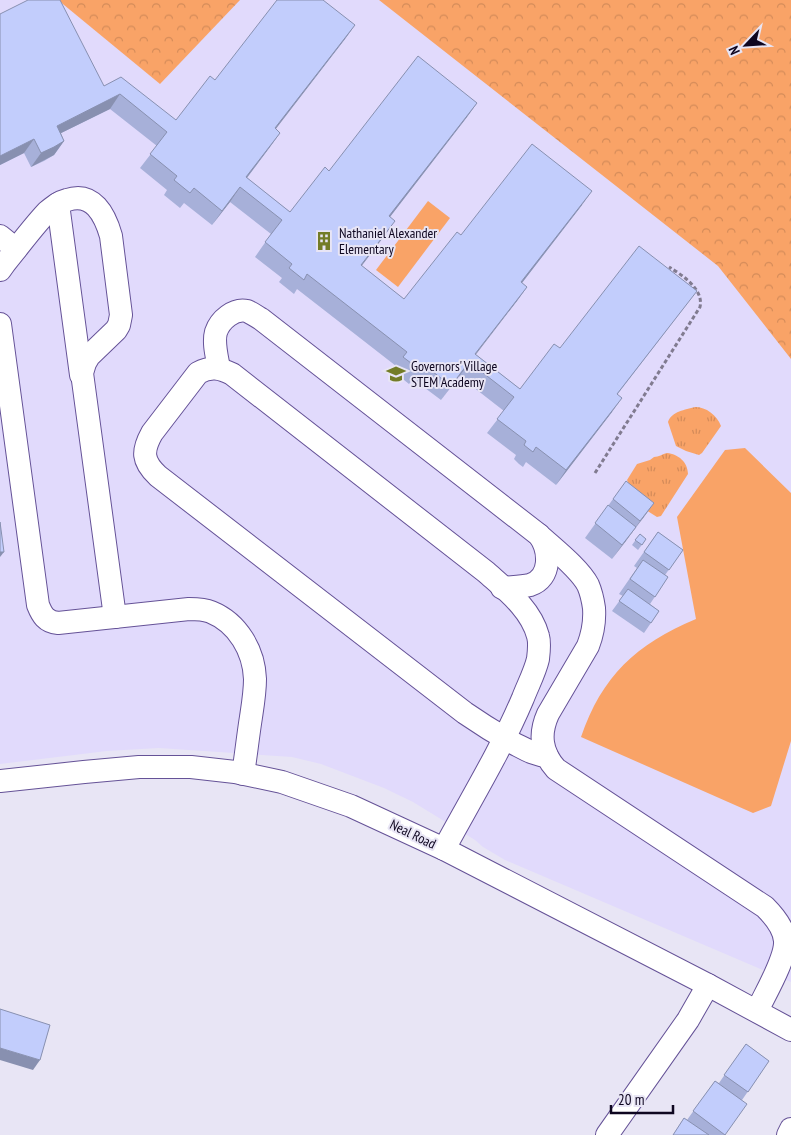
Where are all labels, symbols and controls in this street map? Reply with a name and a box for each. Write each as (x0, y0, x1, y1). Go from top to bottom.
north arrow (721, 20, 771, 70)
text: N (724, 43, 744, 58)
place label: Nathaniel Alexander Elementary (339, 224, 437, 258)
building icon: Nathaniel Alexander Elementary (313, 230, 335, 252)
place label: Governors' Village STEM Academy (411, 357, 498, 391)
school or university icon: Governors' Village STEM Academy (385, 363, 407, 385)
street label: Neal Road (387, 815, 439, 853)
scale bar (611, 1082, 674, 1114)
text: 20 m (618, 1090, 644, 1109)

